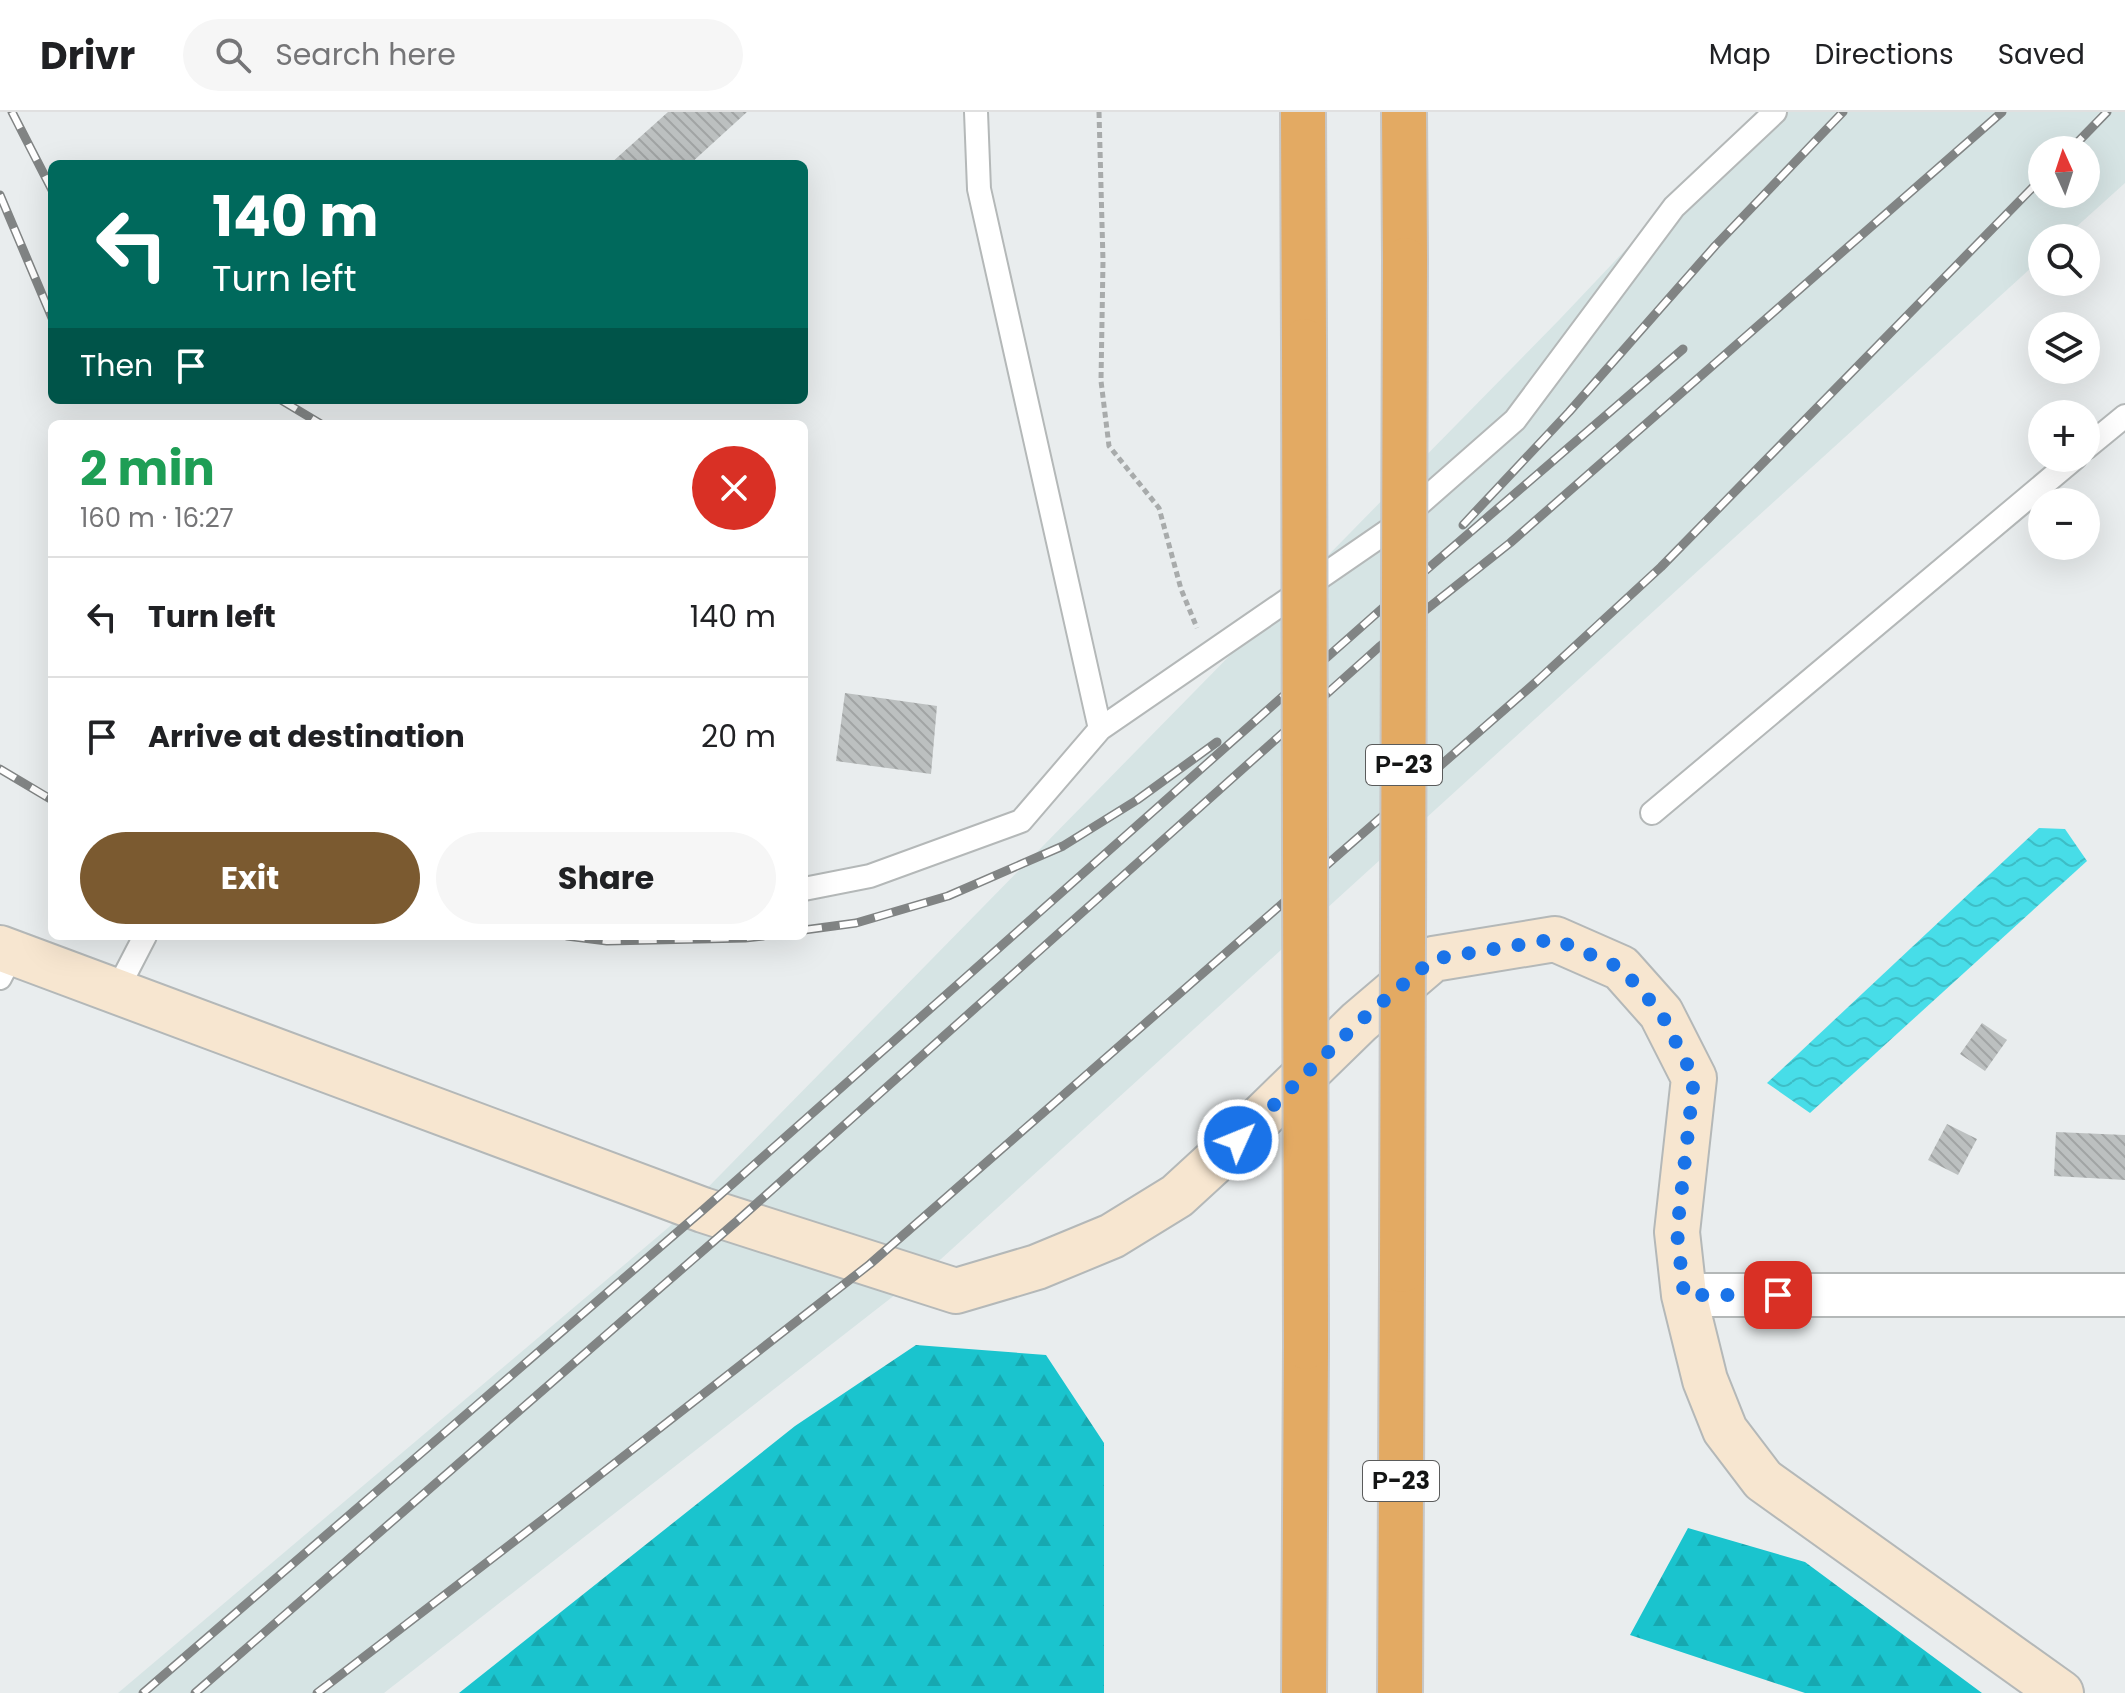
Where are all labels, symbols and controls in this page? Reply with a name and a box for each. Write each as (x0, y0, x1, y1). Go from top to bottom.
search box (183, 19, 743, 91)
text: Drivr (40, 29, 135, 82)
icon: search (211, 33, 255, 77)
text: Search here (275, 33, 456, 76)
text: Map (1709, 35, 1771, 74)
text: Directions (1815, 35, 1954, 74)
text: Saved (1998, 35, 2085, 74)
north arrow (2028, 136, 2100, 208)
map controls (2028, 136, 2100, 560)
text: 140 m (212, 177, 379, 256)
icon: left (80, 192, 184, 296)
button: search (2028, 224, 2100, 296)
text: Turn left (212, 253, 357, 304)
button: layers (2028, 312, 2100, 384)
text: Then (80, 344, 153, 387)
icon: arrive (169, 344, 213, 388)
button: + (2028, 400, 2100, 472)
text: 2 min (80, 435, 215, 502)
button: close (692, 446, 776, 530)
button: − (2028, 488, 2100, 560)
text: 160 m · 16:27 (80, 500, 234, 536)
icon: left (80, 595, 124, 639)
text: Turn left (148, 595, 276, 638)
text: 140 m (690, 595, 776, 638)
icon: arrive (80, 715, 124, 759)
text: Arrive at destination (148, 715, 465, 758)
text: 20 m (701, 715, 776, 758)
road number: Р-23 (1366, 745, 1442, 785)
button: Exit (80, 832, 420, 924)
button: Share (436, 832, 776, 924)
position arrow (1196, 1098, 1280, 1182)
pin (1744, 1261, 1812, 1329)
icon: arrive (1756, 1273, 1800, 1317)
road number: Р-23 (1363, 1461, 1439, 1501)

